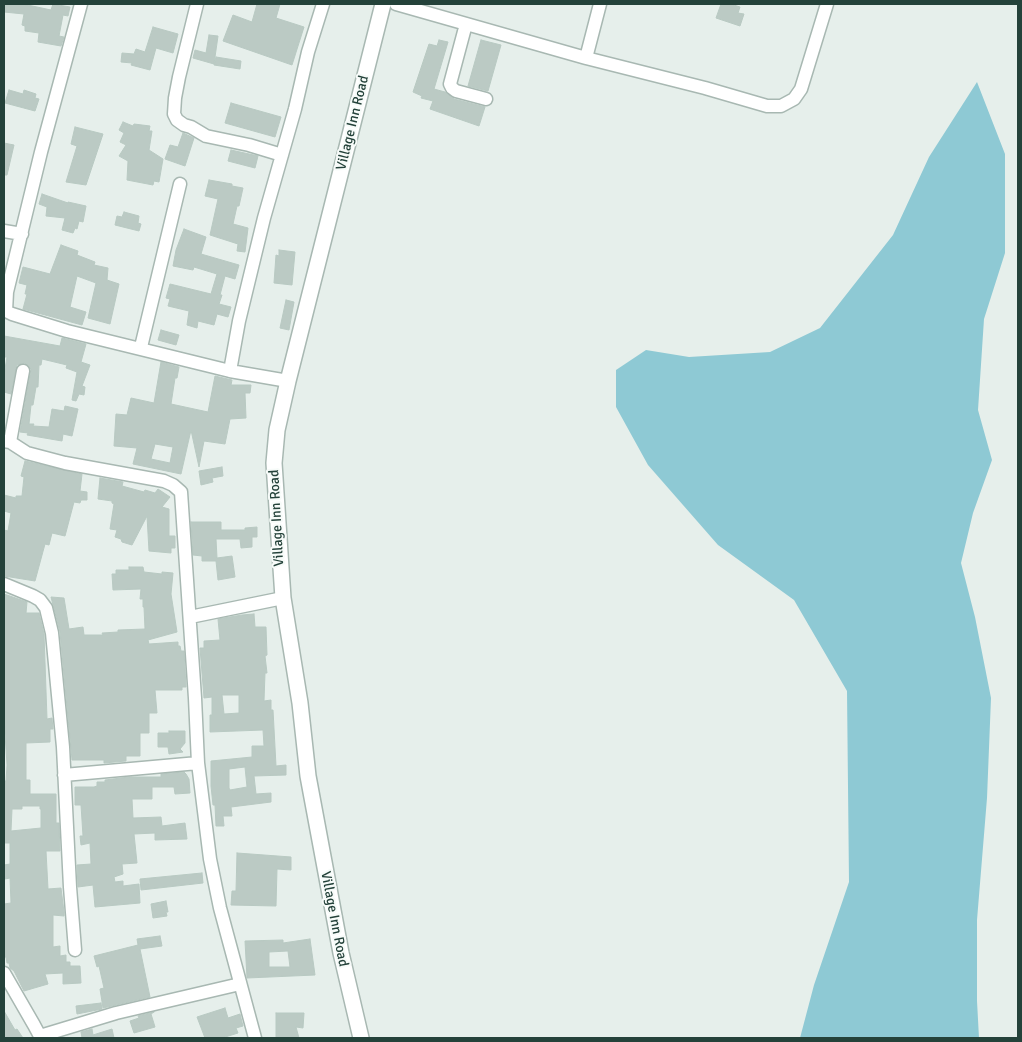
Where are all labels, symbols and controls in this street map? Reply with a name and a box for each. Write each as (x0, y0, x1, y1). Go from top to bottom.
street label: Village Inn Road (333, 74, 373, 172)
street label: Village Inn Road (266, 469, 288, 567)
street label: Village Inn Road (317, 870, 351, 968)

